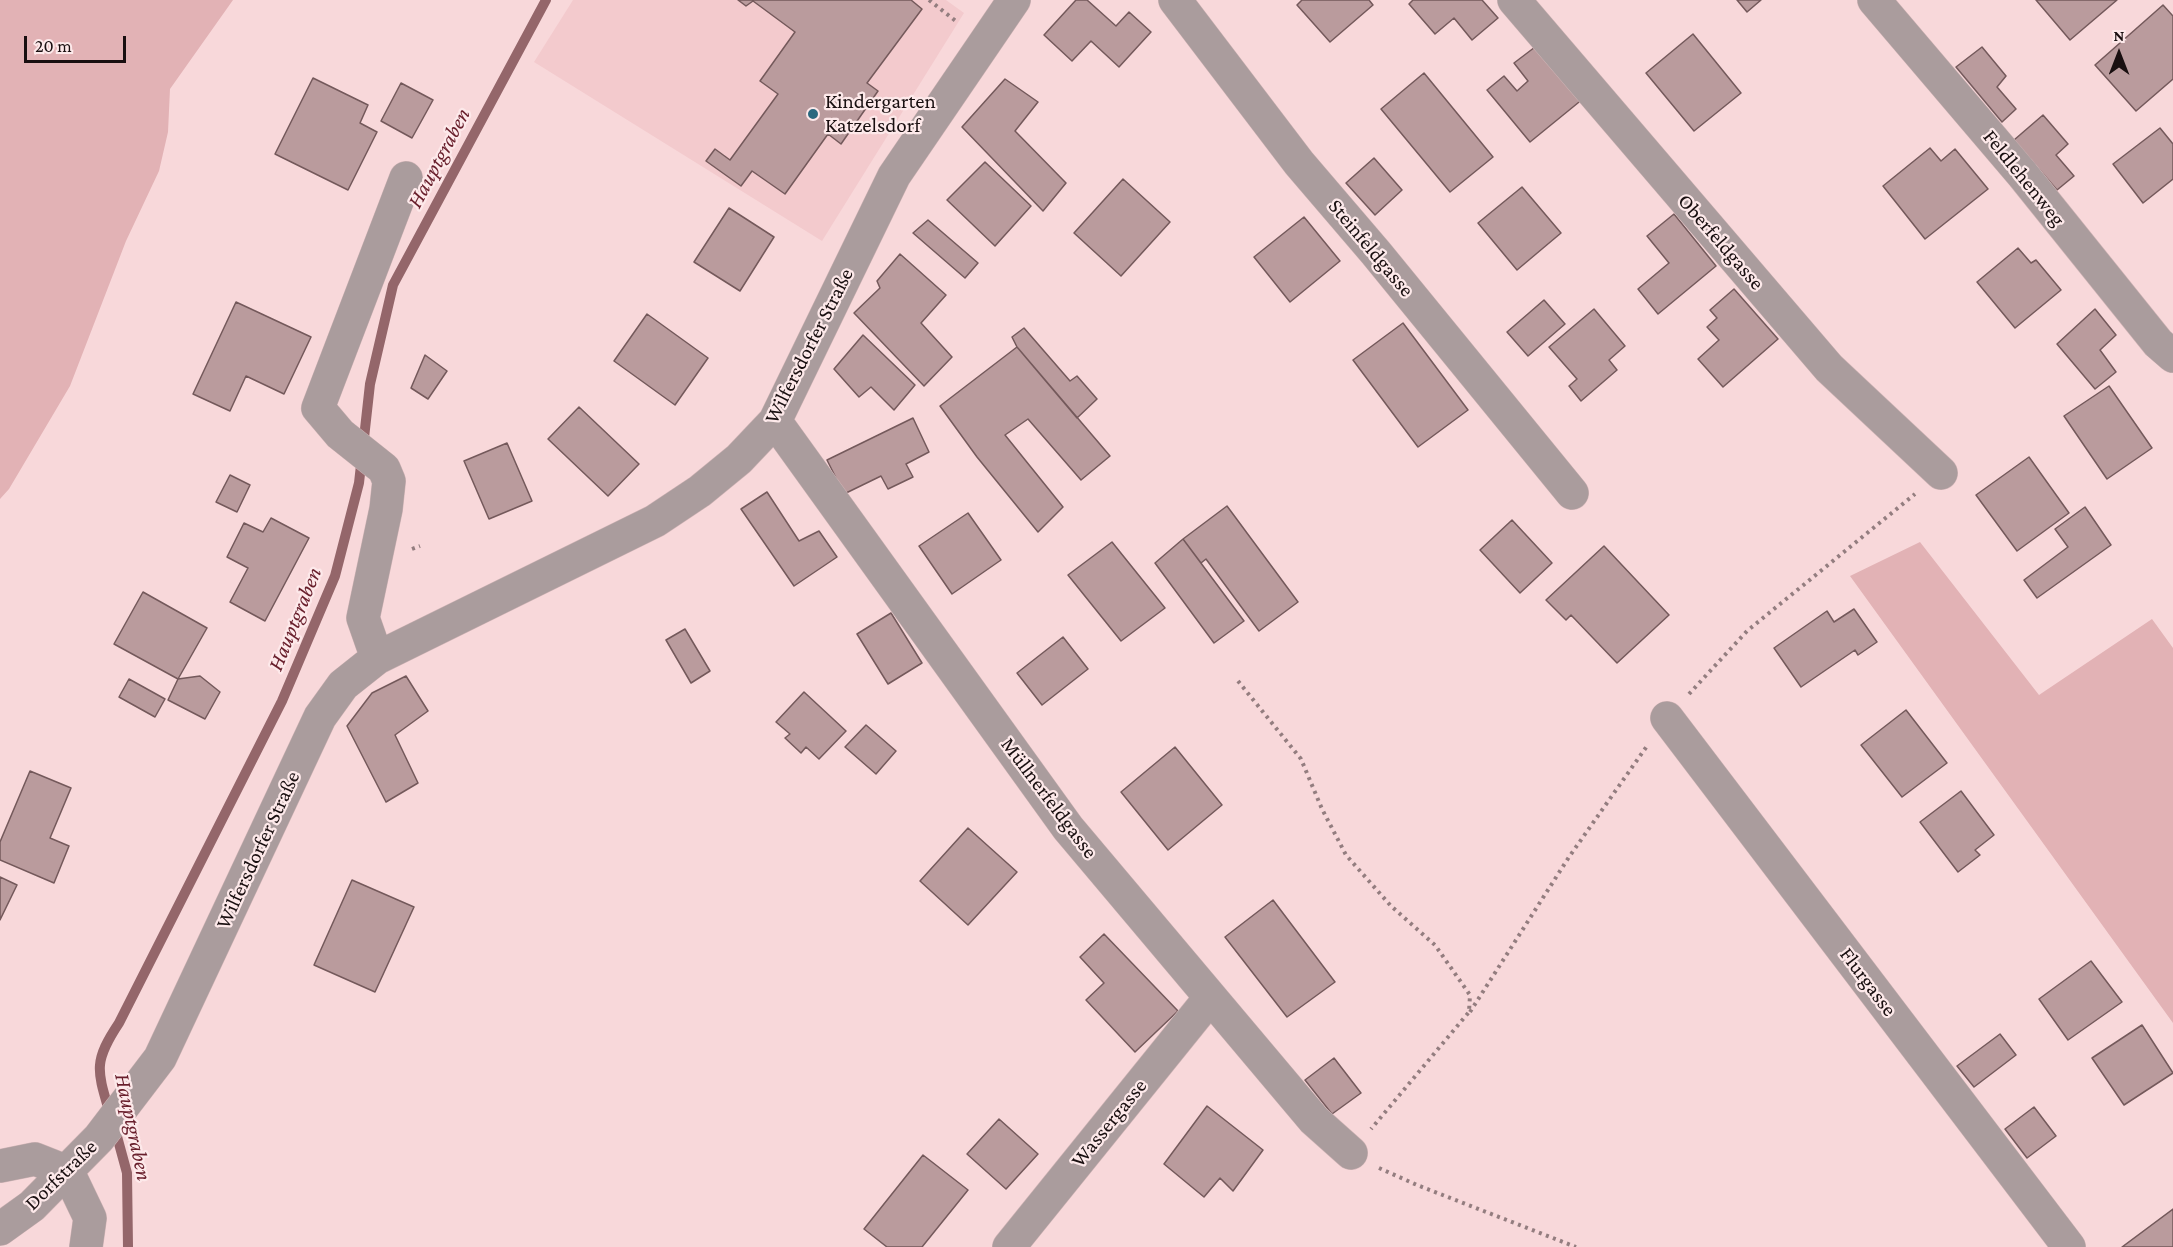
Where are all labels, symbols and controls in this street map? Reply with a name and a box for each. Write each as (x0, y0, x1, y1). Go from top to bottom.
scale bar (27, 24, 129, 62)
north arrow (2089, 24, 2149, 84)
text: N (2114, 27, 2124, 44)
text: 20 m (35, 36, 72, 56)
place label: Kindergarten Katzelsdorf (825, 89, 936, 139)
water label: Hauptgraben (402, 104, 476, 212)
marker: Kindergarten Katzelsdorf (806, 107, 820, 121)
street label: Feldlehenweg (1977, 125, 2071, 231)
street label: Oberfeldgasse (1672, 189, 1770, 295)
street label: Steinfeldgasse (1323, 194, 1419, 302)
street label: Wilfersdorfer Straße (759, 264, 859, 428)
water label: Hauptgraben (262, 563, 328, 675)
street label: Müllnerfeldgasse (995, 733, 1103, 863)
street label: Wilfersdorfer Straße (210, 767, 306, 933)
street label: Flurgasse (1834, 943, 1902, 1021)
water label: Hauptgraben (109, 1071, 157, 1183)
street label: Wassergasse (1066, 1074, 1152, 1172)
street label: Dorfstraße (20, 1134, 102, 1216)

